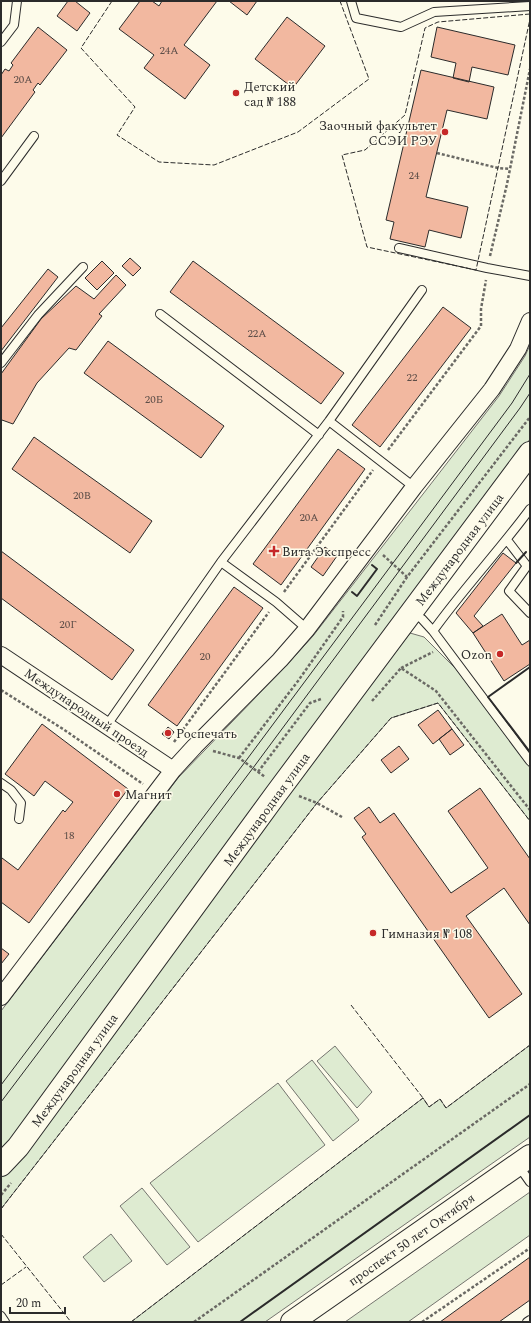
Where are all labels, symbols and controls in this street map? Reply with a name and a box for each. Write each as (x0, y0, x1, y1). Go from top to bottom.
house number: 24А (159, 42, 179, 59)
house number: 20А (13, 71, 33, 88)
place label: Детский сад № 188 (244, 77, 296, 112)
marker: Детский сад № 188 (231, 88, 241, 98)
place label: Заочный факультет ССЭИ РЭУ (319, 116, 437, 151)
marker: Заочный факультет ССЭИ РЭУ (440, 127, 450, 137)
house number: 24 (409, 167, 420, 184)
house number: 22А (247, 325, 267, 342)
house number: 22 (407, 369, 418, 386)
house number: 20Б (145, 391, 163, 408)
house number: 20В (73, 487, 91, 504)
street label: Международная улица (411, 488, 509, 610)
house number: 20А (299, 509, 319, 526)
place label: Вита Экспресс (282, 542, 371, 562)
marker: Вита Экспресс (269, 546, 279, 556)
house number: 20Г (59, 616, 77, 633)
place label: Ozon (461, 645, 492, 665)
house number: 20 (200, 648, 211, 665)
marker: Ozon (495, 649, 505, 659)
street label: Международный проезд (20, 663, 153, 762)
place label: Роспечать (176, 724, 238, 744)
marker: Роспечать (163, 728, 173, 738)
street label: Международная улица (219, 748, 315, 871)
place label: Магнит (125, 785, 172, 805)
marker: Магнит (112, 789, 122, 799)
house number: 18 (64, 827, 75, 844)
place label: Гимназия № 108 (381, 924, 472, 944)
marker: Гимназия № 108 (368, 928, 378, 938)
street label: Международная улица (27, 1009, 123, 1132)
street label: проспект 50 лет Октября (344, 1188, 479, 1291)
scale bar (10, 1289, 65, 1315)
text: 20 m (16, 1294, 41, 1313)

